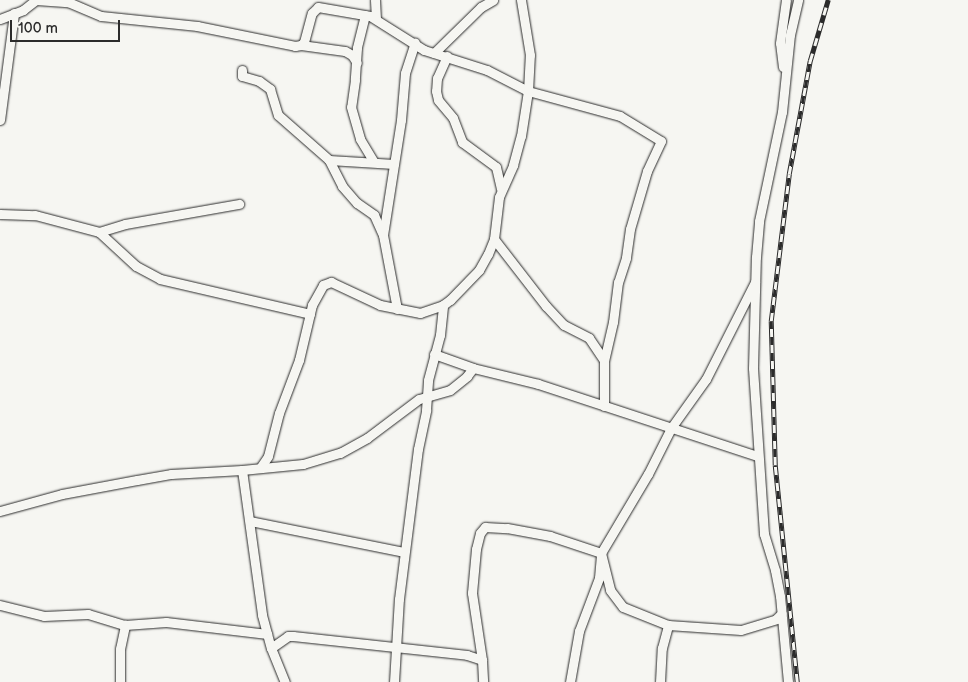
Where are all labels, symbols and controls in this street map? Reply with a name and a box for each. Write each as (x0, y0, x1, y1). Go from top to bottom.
scale bar (12, 10, 122, 42)
text: 100 m (18, 19, 58, 38)

